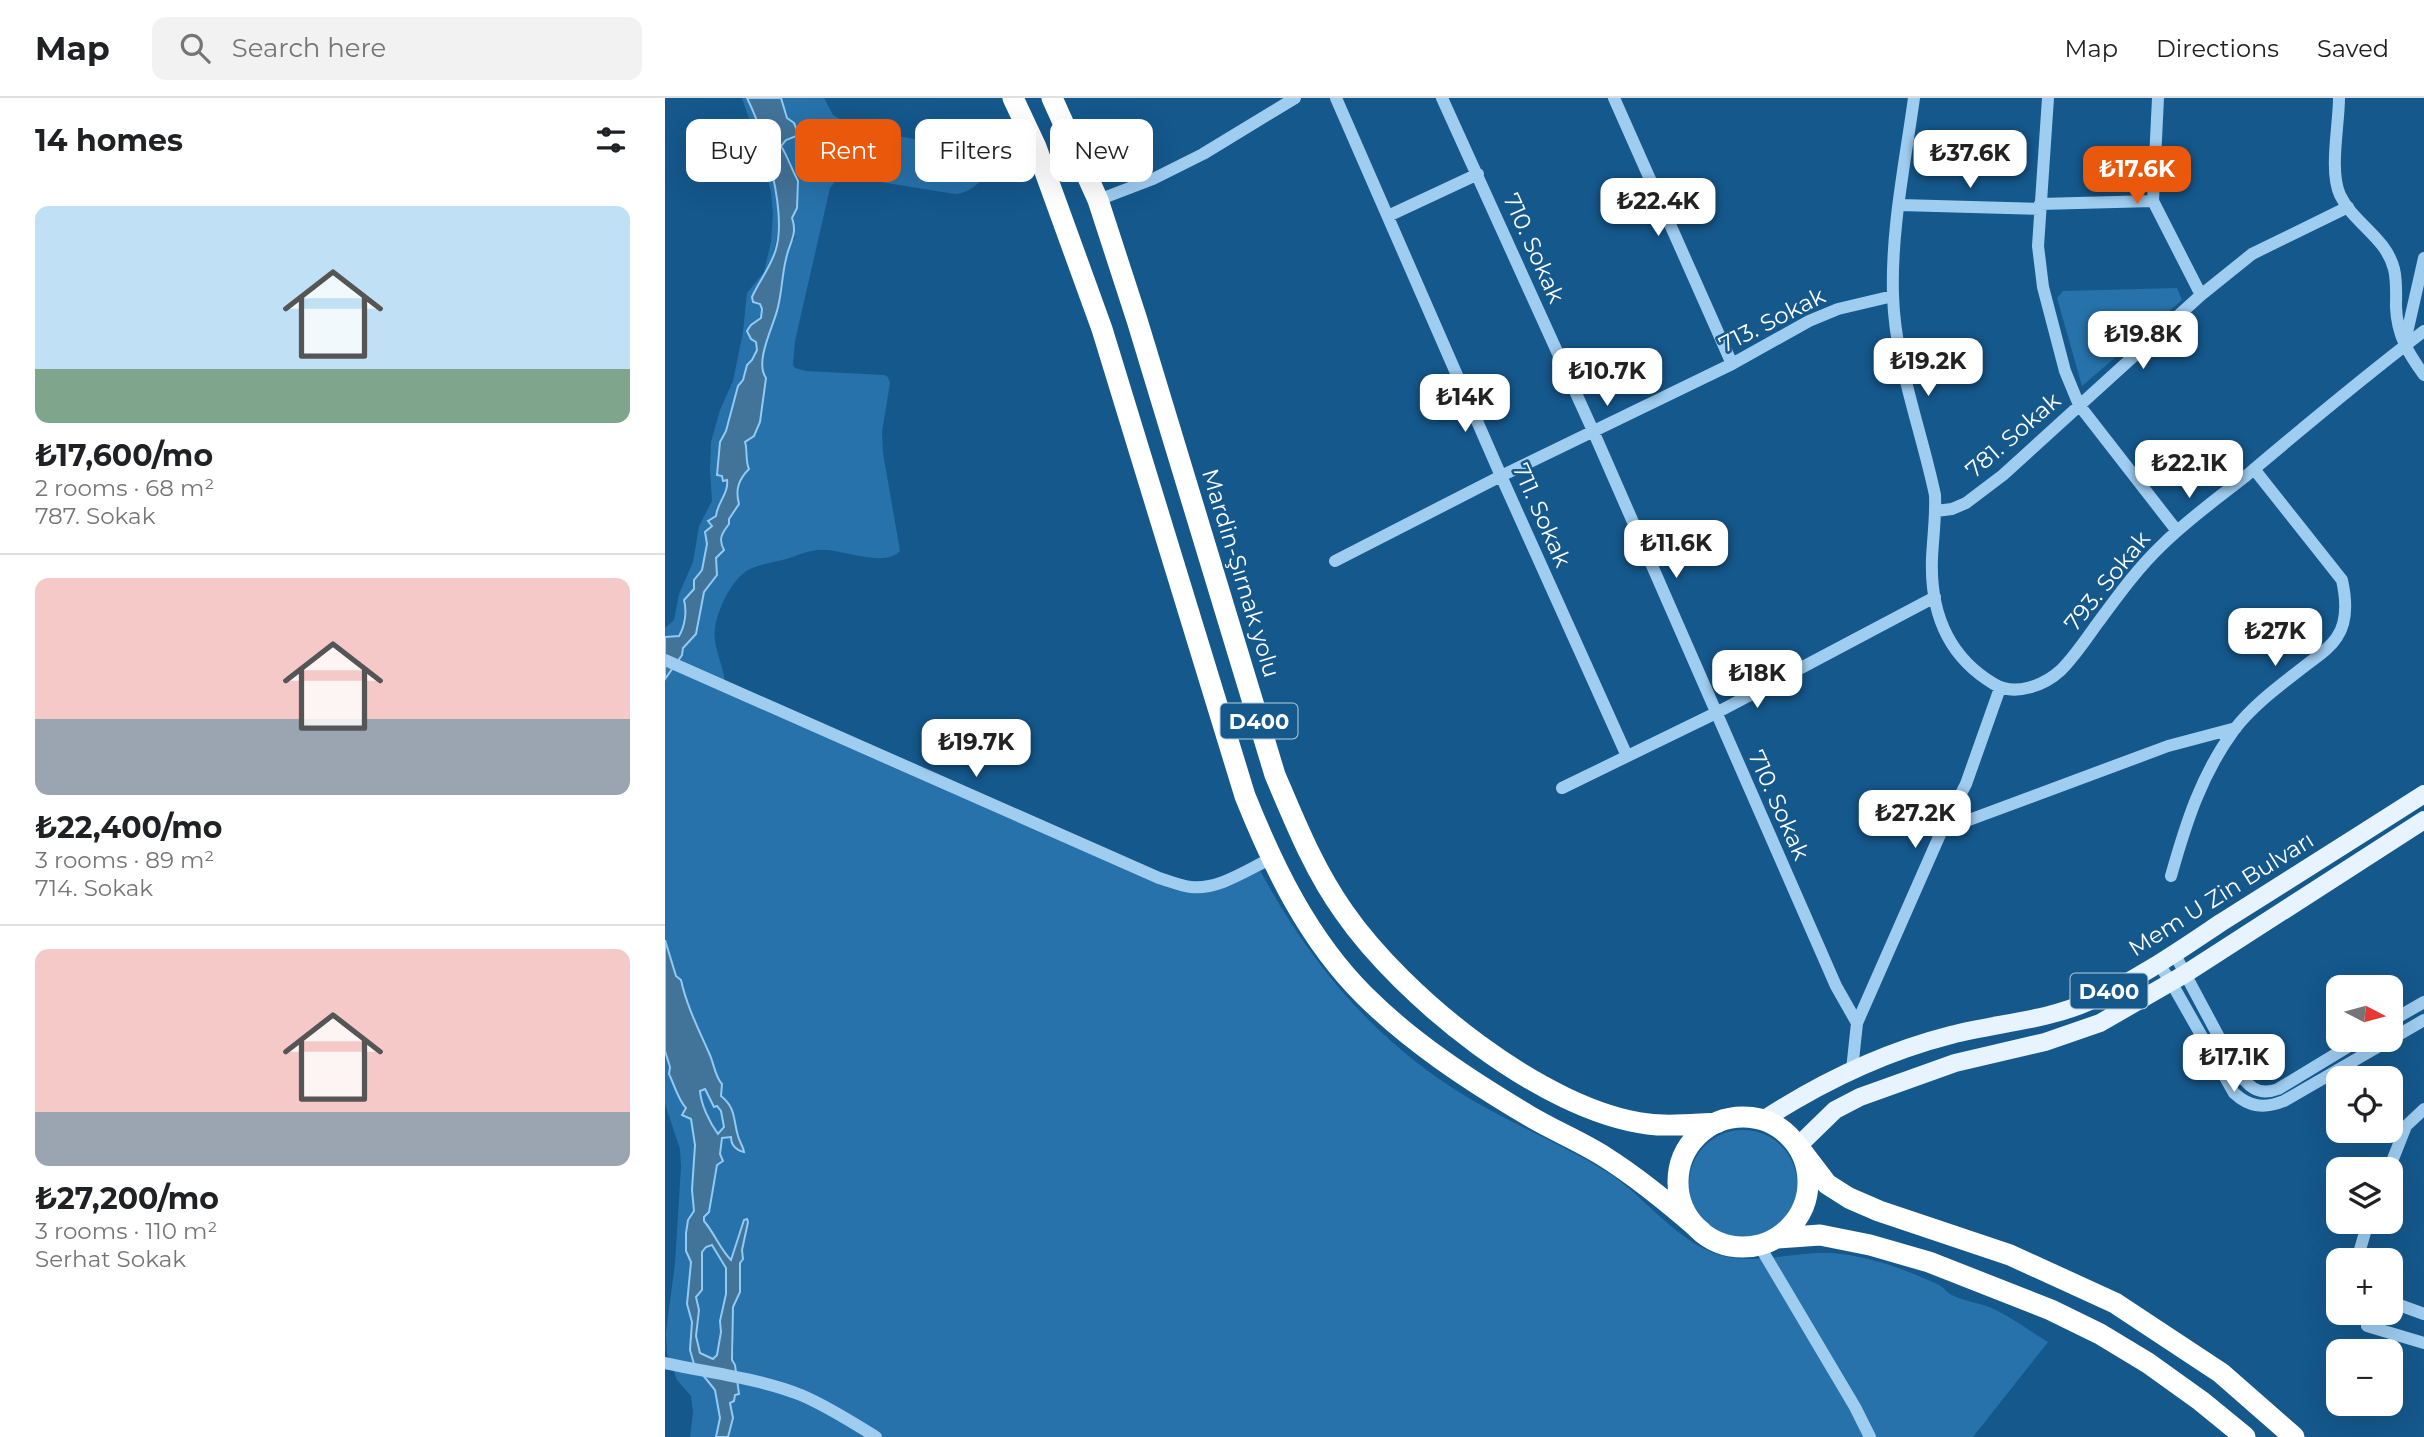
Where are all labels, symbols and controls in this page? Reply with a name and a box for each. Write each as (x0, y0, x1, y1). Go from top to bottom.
search box (152, 17, 642, 80)
text: Map (35, 28, 110, 68)
icon: search (176, 29, 214, 67)
text: Search here (232, 32, 386, 64)
text: Map (2065, 34, 2118, 63)
text: Directions (2156, 34, 2279, 63)
text: Saved (2317, 34, 2389, 63)
chip: Buy (686, 119, 781, 182)
chip: Rent (795, 119, 901, 182)
chip: Filters (915, 119, 1036, 182)
chip: New (1050, 119, 1153, 182)
icon: filters (592, 121, 630, 159)
text: 14 homes (35, 122, 183, 159)
pin: ₺37.6K (1913, 130, 2027, 190)
text: ₺37.6K (1930, 139, 2010, 167)
pin: ₺17.6K (2080, 146, 2194, 206)
text: ₺17.6K (2099, 155, 2175, 183)
pin: ₺22.4K (1601, 178, 1715, 238)
text: ₺22.4K (1616, 187, 1700, 215)
street label: 710. Sokak (1497, 189, 1571, 308)
icon: home (270, 251, 396, 377)
street label: 713. Sokak (1714, 281, 1830, 359)
pin: ₺19.8K (2086, 312, 2200, 371)
text: ₺19.8K (2104, 320, 2182, 348)
pin: ₺19.2K (1871, 338, 1985, 398)
text: ₺19.2K (1890, 347, 1966, 375)
pin: ₺10.7K (1550, 348, 1664, 408)
text: ₺10.7K (1568, 357, 1646, 385)
pin: ₺14K (1424, 374, 1506, 434)
text: ₺14K (1436, 383, 1494, 411)
street label: 781. Sokak (1960, 386, 2066, 484)
text: ₺17,600/mo (35, 437, 213, 474)
pin: ₺22.1K (2132, 440, 2246, 500)
text: ₺22.1K (2151, 449, 2227, 477)
street label: 711. Sokak (1507, 459, 1577, 571)
street label: Mardin-Şırnak yolu (1196, 465, 1286, 681)
text: 2 rooms · 68 m² (35, 474, 214, 502)
text: 787. Sokak (35, 502, 155, 530)
pin: ₺11.6K (1619, 520, 1733, 580)
street label: 793. Sokak (2058, 525, 2156, 637)
text: ₺11.6K (1640, 529, 1712, 557)
pin: ₺27K (2234, 608, 2316, 668)
text: ₺27K (2244, 617, 2306, 645)
icon: home (270, 623, 396, 749)
pin: ₺18K (1716, 650, 1798, 710)
text: ₺18K (1728, 659, 1786, 687)
road number: D400 (1221, 704, 1297, 738)
pin: ₺19.7K (919, 720, 1033, 779)
text: ₺19.7K (938, 728, 1014, 756)
street label: 710. Sokak (1742, 746, 1816, 865)
pin: ₺27.2K (1858, 790, 1972, 850)
text: ₺27.2K (1875, 799, 1955, 827)
text: ₺22,400/mo (35, 809, 222, 846)
street label: Mem U Zin Bulvarı (2123, 826, 2319, 962)
text: 3 rooms · 89 m² (35, 846, 214, 874)
text: 714. Sokak (35, 874, 153, 902)
road number: D400 (2071, 974, 2147, 1008)
north arrow (2326, 975, 2403, 1052)
map controls (2326, 975, 2403, 1416)
icon: home (270, 994, 396, 1120)
pin: ₺17.1K (2177, 1034, 2291, 1094)
text: ₺17.1K (2199, 1043, 2269, 1071)
button: locate (2326, 1066, 2403, 1143)
button: layers (2326, 1157, 2403, 1234)
text: ₺27,200/mo (35, 1180, 219, 1217)
text: 3 rooms · 110 m² (35, 1217, 217, 1245)
text: Serhat Sokak (35, 1245, 186, 1273)
button: + (2326, 1248, 2403, 1325)
button: − (2326, 1339, 2403, 1416)

